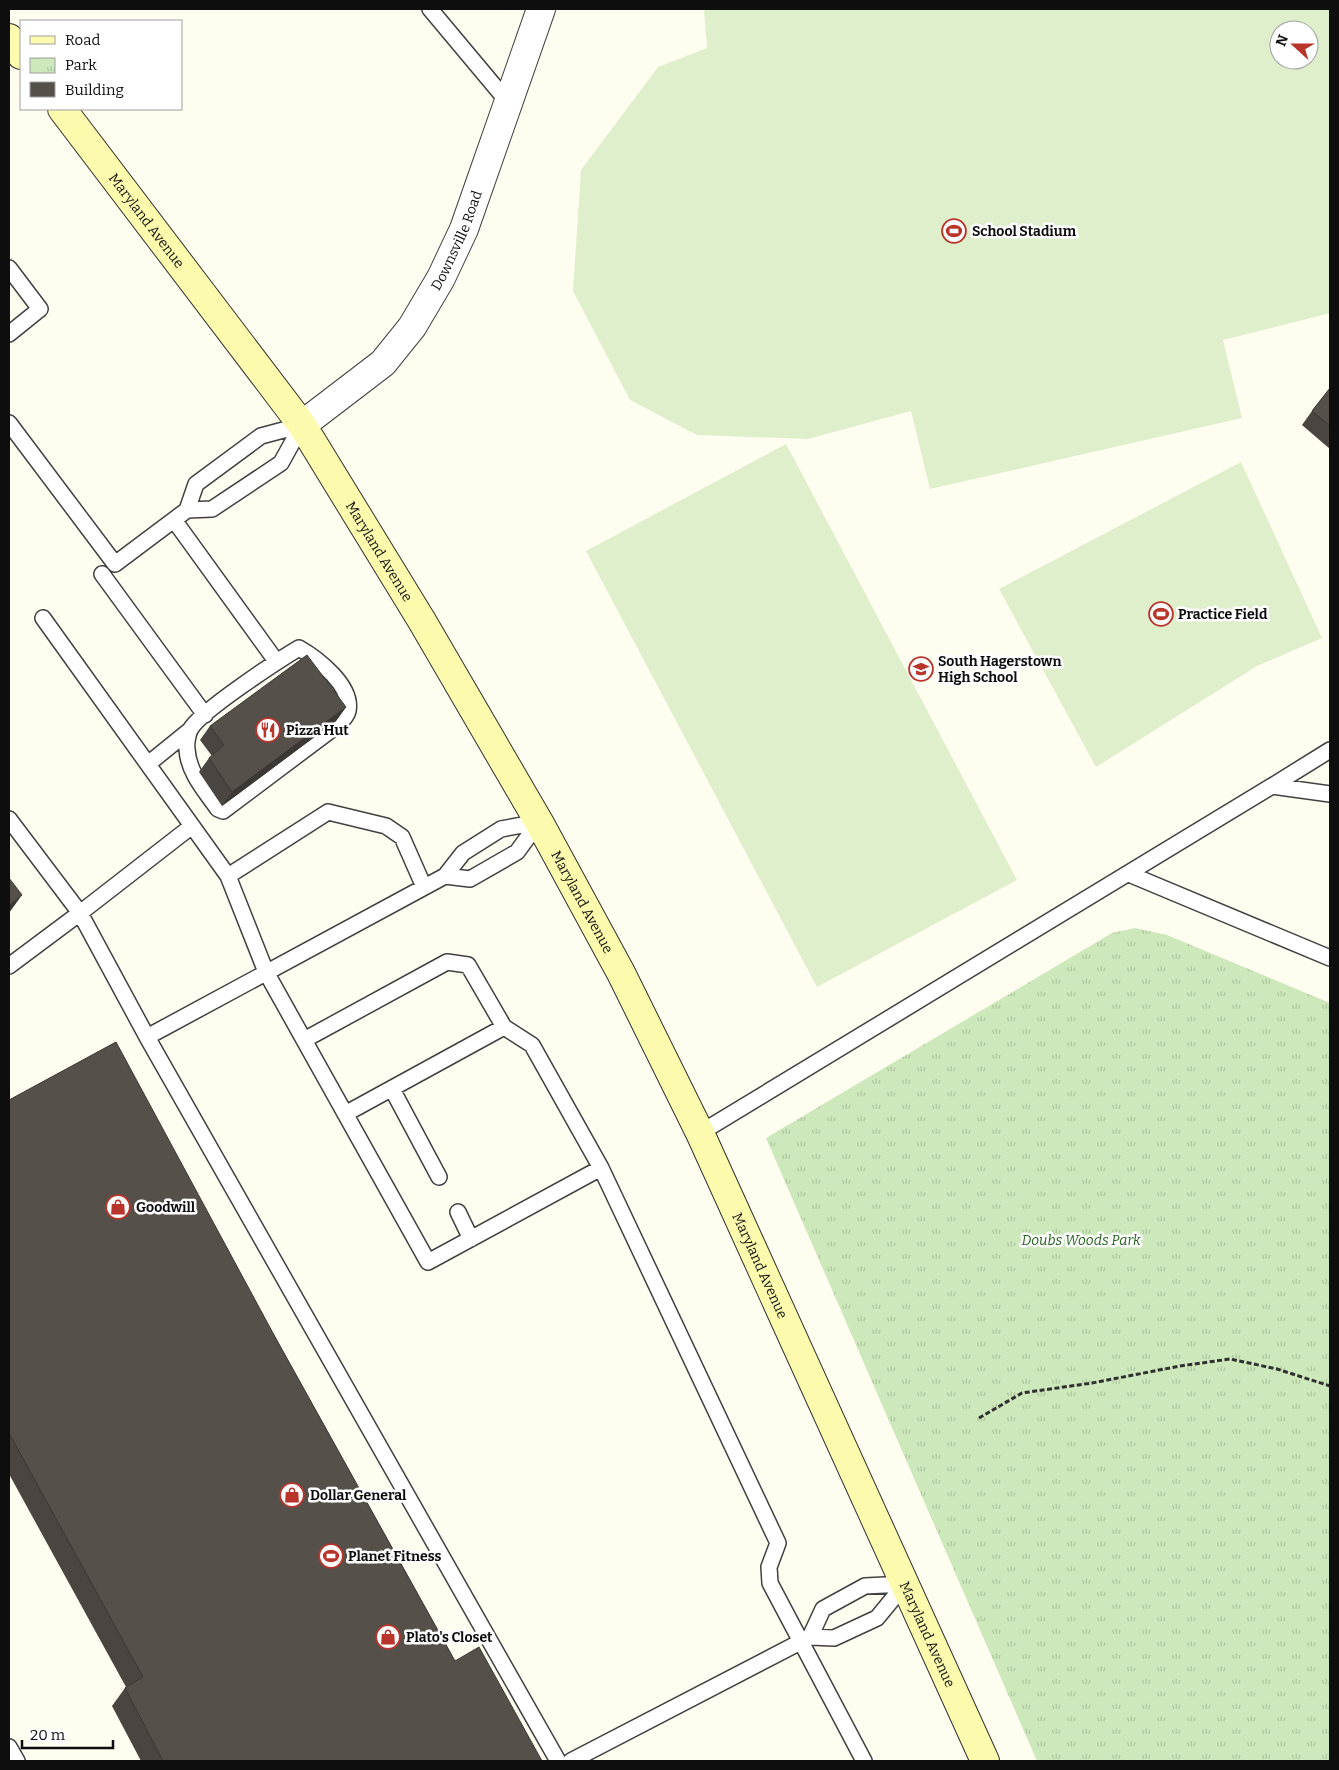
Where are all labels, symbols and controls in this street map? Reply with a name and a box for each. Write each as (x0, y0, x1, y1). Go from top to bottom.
legend (20, 20, 182, 110)
north arrow (1269, 20, 1319, 70)
text: Road (65, 31, 100, 49)
text: N (1272, 32, 1292, 49)
text: Park (65, 56, 97, 74)
text: Building (65, 81, 124, 99)
street label: Maryland Avenue (105, 170, 188, 271)
street label: Downsville Road (428, 188, 486, 294)
sports icon: School Stadium (941, 218, 967, 244)
place label: School Stadium (972, 223, 1077, 240)
street label: Maryland Avenue (342, 498, 416, 605)
sports icon: Practice Field (1148, 601, 1174, 627)
place label: Practice Field (1178, 606, 1268, 623)
place label: South Hagerstown High School (938, 653, 1061, 686)
school or university icon: South Hagerstown High School (908, 656, 934, 682)
restaurant icon: Pizza Hut (255, 717, 281, 743)
place label: Pizza Hut (286, 722, 349, 739)
street label: Maryland Avenue (547, 848, 617, 956)
shop icon: Goodwill (105, 1194, 131, 1220)
place label: Goodwill (136, 1199, 196, 1216)
street label: Maryland Avenue (728, 1210, 791, 1321)
park label: Doubs Woods Park (1021, 1232, 1141, 1249)
shop icon: Dollar General (279, 1482, 305, 1508)
place label: Dollar General (310, 1487, 407, 1504)
sports icon: Planet Fitness (318, 1543, 344, 1569)
place label: Planet Fitness (348, 1548, 442, 1565)
street label: Maryland Avenue (896, 1579, 958, 1690)
shop icon: Plato's Closet (375, 1624, 401, 1650)
place label: Plato's Closet (406, 1629, 493, 1646)
scale bar (22, 1718, 114, 1750)
text: 20 m (30, 1726, 66, 1744)

